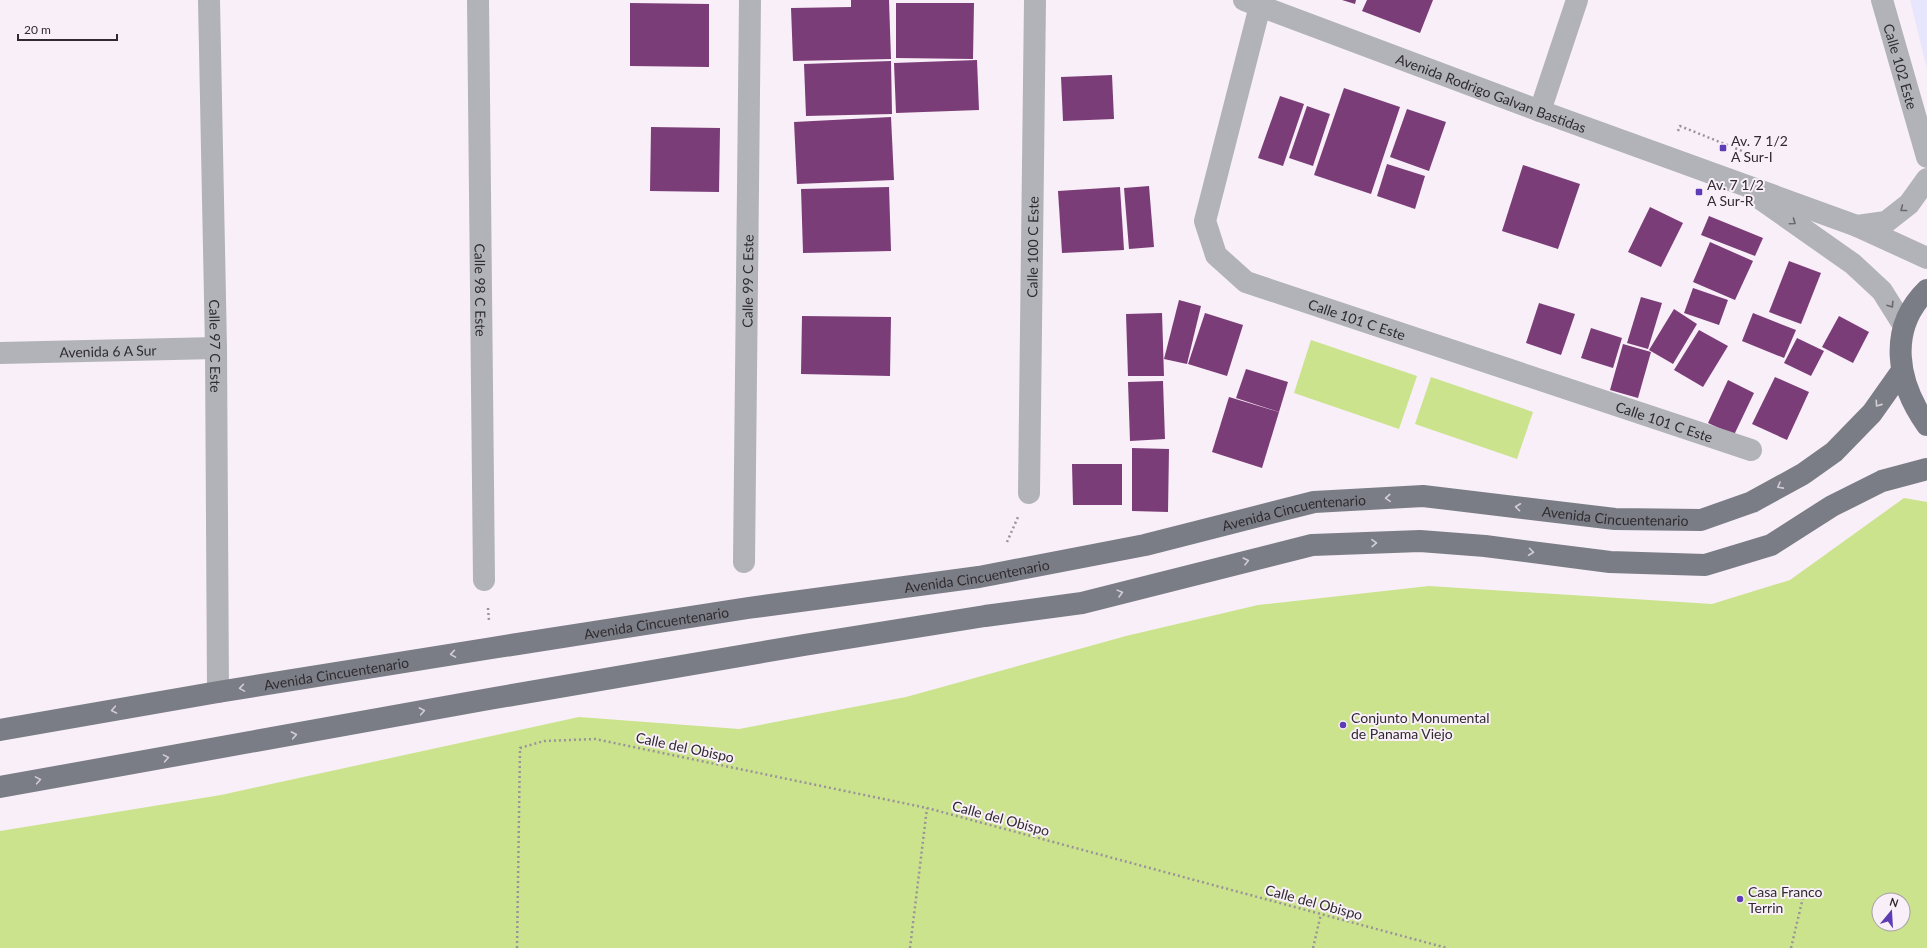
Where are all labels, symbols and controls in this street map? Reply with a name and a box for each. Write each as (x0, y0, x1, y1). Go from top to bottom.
scale bar (18, 16, 117, 42)
text: 20 m (24, 22, 51, 37)
street label: Calle 102 Este (1881, 22, 1921, 111)
street label: Avenida Rodrigo Galvan Bastidas (1394, 49, 1589, 136)
place label: Av. 7 1/2 A Sur-I (1731, 132, 1788, 165)
marker: Av. 7 1/2 A Sur-I (1718, 143, 1728, 153)
place label: Av. 7 1/2 A Sur-R (1707, 176, 1764, 209)
marker: Av. 7 1/2 A Sur-R (1694, 187, 1704, 197)
street label: Calle 100 C Este (1023, 196, 1041, 298)
one-way arrow (1900, 204, 1907, 211)
one-way arrow (1789, 217, 1796, 225)
street label: Calle 99 C Este (738, 234, 756, 328)
street label: Calle 98 C Este (472, 243, 490, 337)
street label: Calle 101 C Este (1306, 295, 1408, 343)
street label: Calle 97 C Este (207, 299, 225, 393)
one-way arrow (1886, 301, 1893, 308)
street label: Avenida 6 A Sur (59, 341, 157, 360)
street label: Calle 101 C Este (1614, 397, 1715, 445)
one-way arrow (1876, 399, 1883, 406)
one-way arrow (1777, 482, 1784, 489)
street label: Avenida Cincuentenario (1220, 491, 1366, 534)
one-way arrow (1385, 494, 1391, 502)
street label: Avenida Cincuentenario (1541, 502, 1689, 528)
one-way arrow (1515, 503, 1521, 512)
one-way arrow (1371, 538, 1377, 547)
one-way arrow (1528, 547, 1534, 556)
street label: Avenida Cincuentenario (903, 555, 1051, 595)
one-way arrow (1242, 557, 1249, 566)
one-way arrow (1116, 589, 1123, 598)
street label: Avenida Cincuentenario (582, 603, 730, 642)
one-way arrow (450, 649, 456, 658)
street label: Avenida Cincuentenario (262, 653, 410, 693)
one-way arrow (239, 683, 245, 692)
one-way arrow (111, 705, 117, 714)
one-way arrow (419, 707, 425, 716)
place label: Conjunto Monumental de Panama Viejo (1351, 709, 1490, 742)
marker: Conjunto Monumental de Panama Viejo (1338, 720, 1348, 730)
street label: Calle del Obispo (634, 728, 736, 766)
one-way arrow (291, 731, 298, 740)
one-way arrow (163, 754, 170, 763)
one-way arrow (35, 776, 42, 785)
street label: Calle del Obispo (950, 797, 1052, 839)
street label: Calle del Obispo (1263, 881, 1365, 923)
place label: Casa Franco Terrin (1748, 883, 1823, 916)
north arrow (1871, 892, 1911, 932)
marker: Casa Franco Terrin (1735, 894, 1745, 904)
text: N (1888, 895, 1900, 910)

